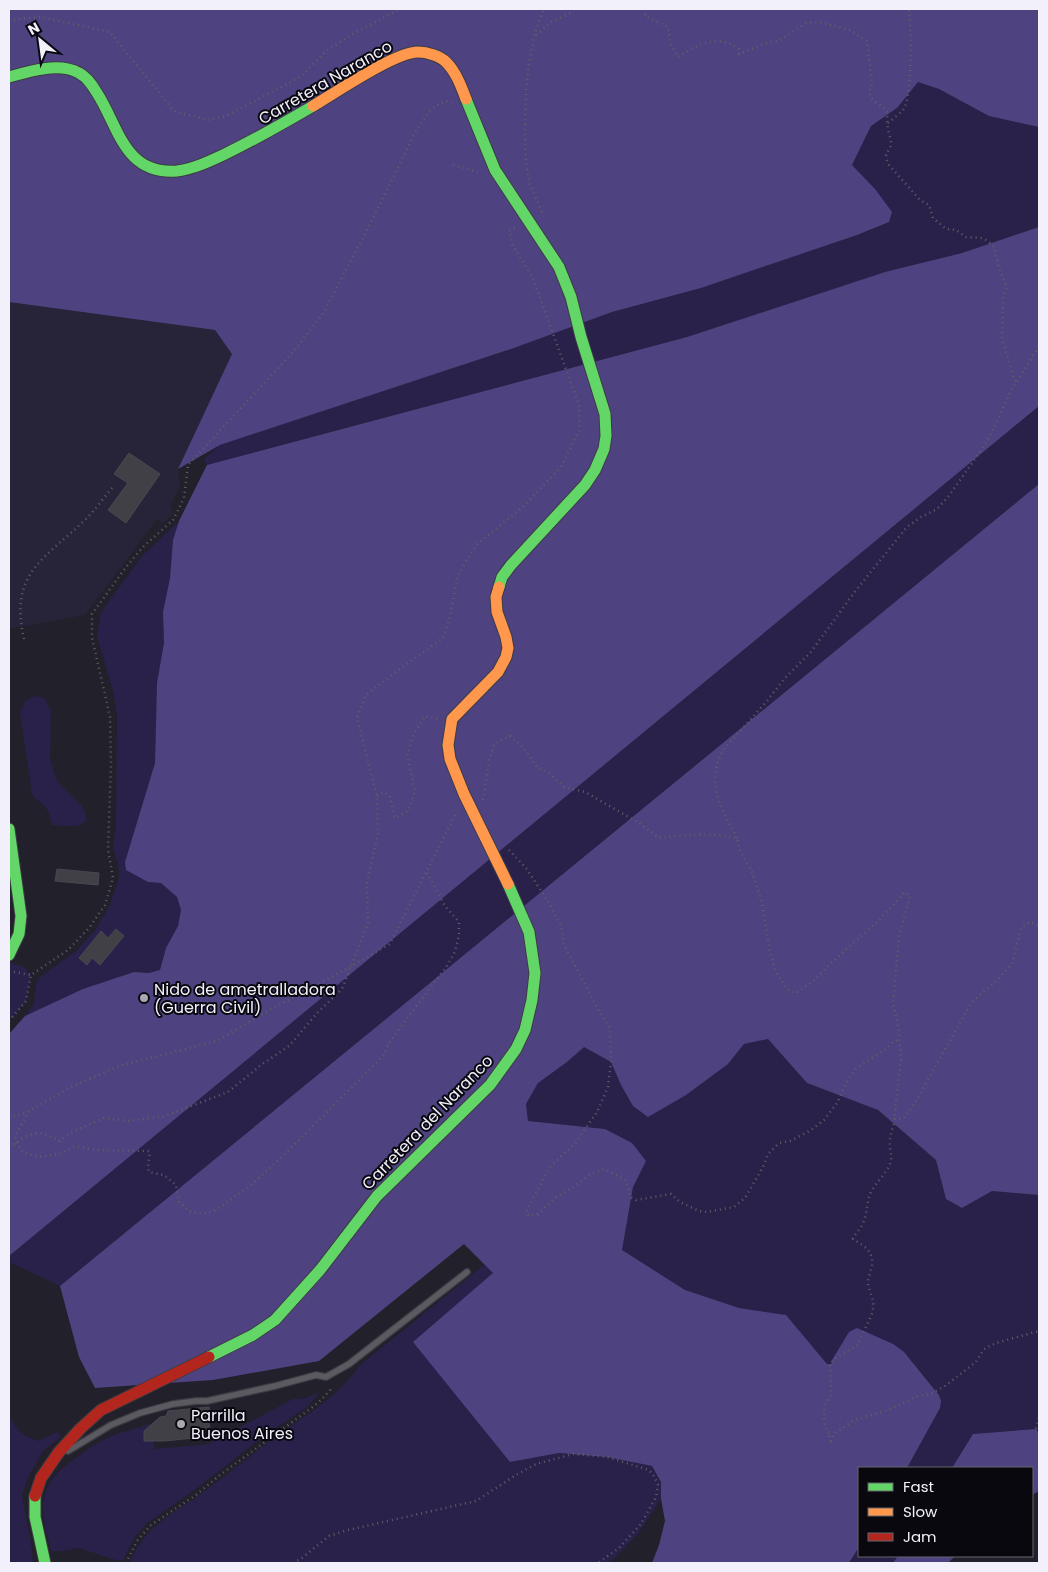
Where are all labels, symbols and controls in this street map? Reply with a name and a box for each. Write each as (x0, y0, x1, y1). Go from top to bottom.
north arrow (15, 15, 65, 65)
text: N (24, 17, 43, 40)
street label: Carretera Naranco (254, 35, 396, 130)
place label: Nido de ametralladora (Guerra Civil) (154, 978, 336, 1019)
marker: Nido de ametralladora (Guerra Civil) (138, 992, 150, 1004)
street label: Carretera del Naranco (357, 1050, 498, 1195)
place label: Parrilla Buenos Aires (191, 1404, 293, 1445)
marker: Parrilla Buenos Aires (175, 1418, 187, 1430)
legend (858, 1467, 1033, 1557)
text: Fast (903, 1476, 934, 1497)
text: Slow (903, 1501, 938, 1522)
text: Jam (903, 1526, 937, 1547)

